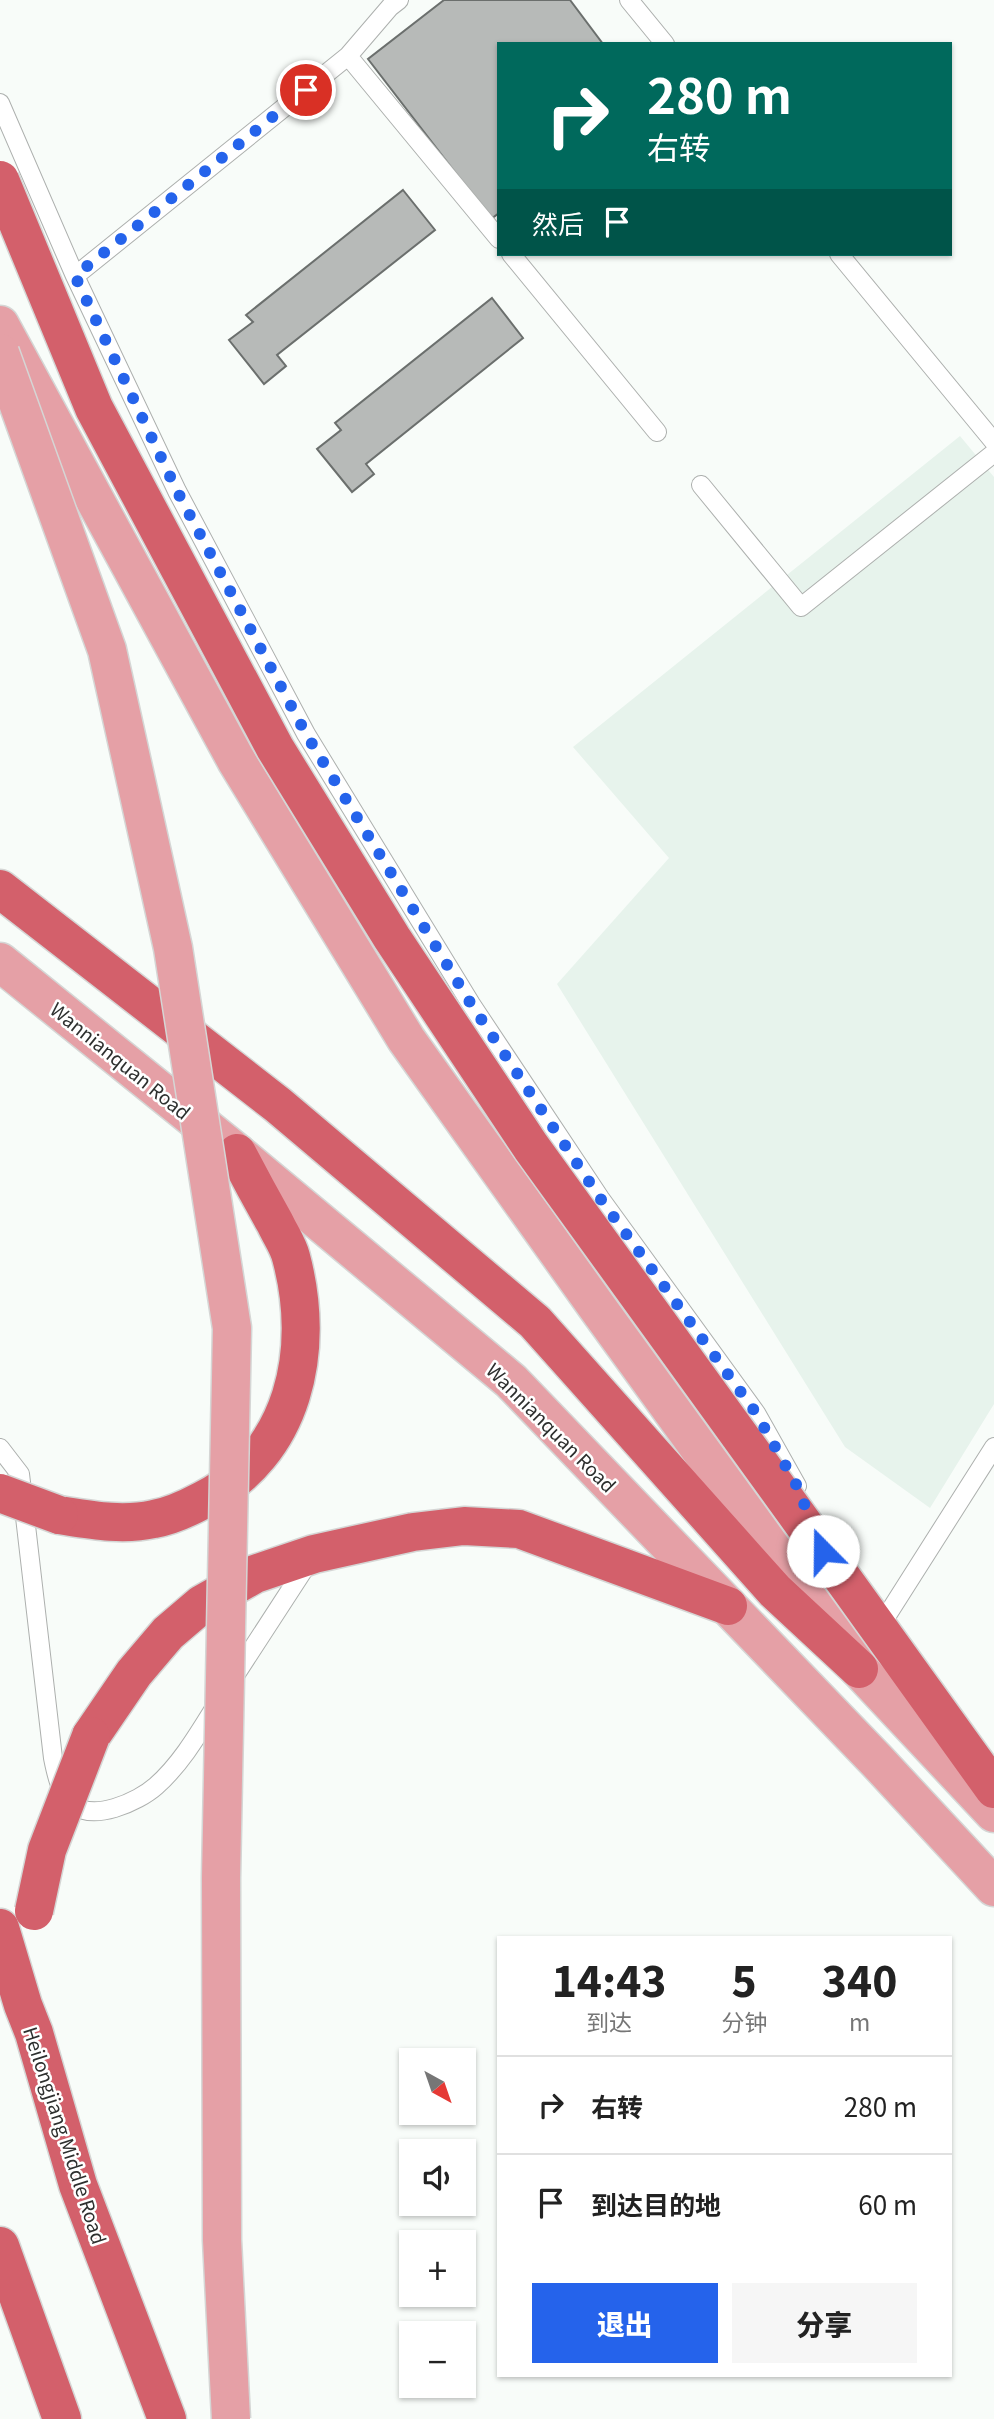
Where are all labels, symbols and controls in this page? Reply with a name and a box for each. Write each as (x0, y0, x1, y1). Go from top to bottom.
text: 280 m (647, 57, 792, 128)
pin (276, 60, 336, 120)
icon: right (532, 70, 623, 161)
icon: arrive (287, 71, 325, 109)
text: 右转 (647, 123, 711, 169)
icon: arrive (598, 203, 636, 241)
text: 然后 (532, 204, 584, 241)
street label: Wannianquan Road (45, 995, 197, 1125)
street label: Wannianquan Road (481, 1356, 623, 1498)
position arrow (786, 1514, 860, 1588)
text: 14:43 (552, 1948, 667, 2009)
text: 5 (732, 1948, 757, 2009)
text: 340 (822, 1948, 897, 2009)
text: 到达 (586, 2004, 632, 2038)
text: 分钟 (721, 2004, 767, 2038)
text: m (849, 2004, 870, 2038)
street label: Heilongjiang Middle Road (18, 2023, 114, 2247)
north arrow (399, 2048, 476, 2124)
map controls (399, 2048, 476, 2398)
icon: right (532, 2086, 570, 2124)
text: 右转 (591, 2087, 643, 2124)
text: 280 m (844, 2087, 917, 2124)
button: sound (399, 2139, 476, 2216)
icon: arrive (532, 2184, 570, 2222)
text: 到达目的地 (591, 2185, 721, 2222)
text: 60 m (858, 2185, 917, 2222)
button: + (399, 2230, 476, 2307)
button: 退出 (532, 2283, 718, 2363)
button: 分享 (732, 2283, 917, 2363)
button: − (399, 2321, 476, 2398)

